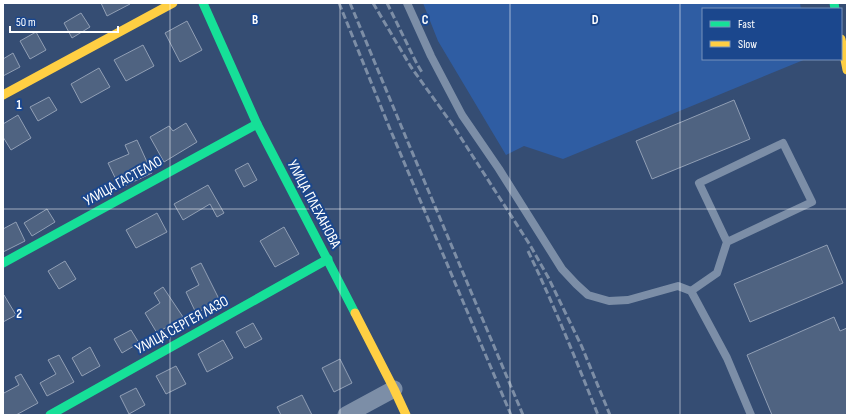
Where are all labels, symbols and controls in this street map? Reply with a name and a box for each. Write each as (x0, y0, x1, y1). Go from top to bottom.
scale bar (10, 8, 118, 34)
legend (702, 8, 842, 60)
text: B (252, 12, 258, 28)
text: C (422, 12, 429, 28)
text: D (592, 12, 599, 28)
text: 50 m (16, 15, 36, 30)
text: Fast (738, 17, 755, 32)
text: Slow (738, 37, 757, 52)
text: 1 (16, 97, 22, 113)
street label: УЛИЦА ГАСТЕЛЛО (80, 152, 166, 210)
street label: УЛИЦА ПЛЕХАНОВА (283, 157, 345, 252)
street label: УЛИЦА СЕРГЕЯ ЛАЗО (132, 292, 232, 358)
text: 2 (16, 306, 22, 322)

